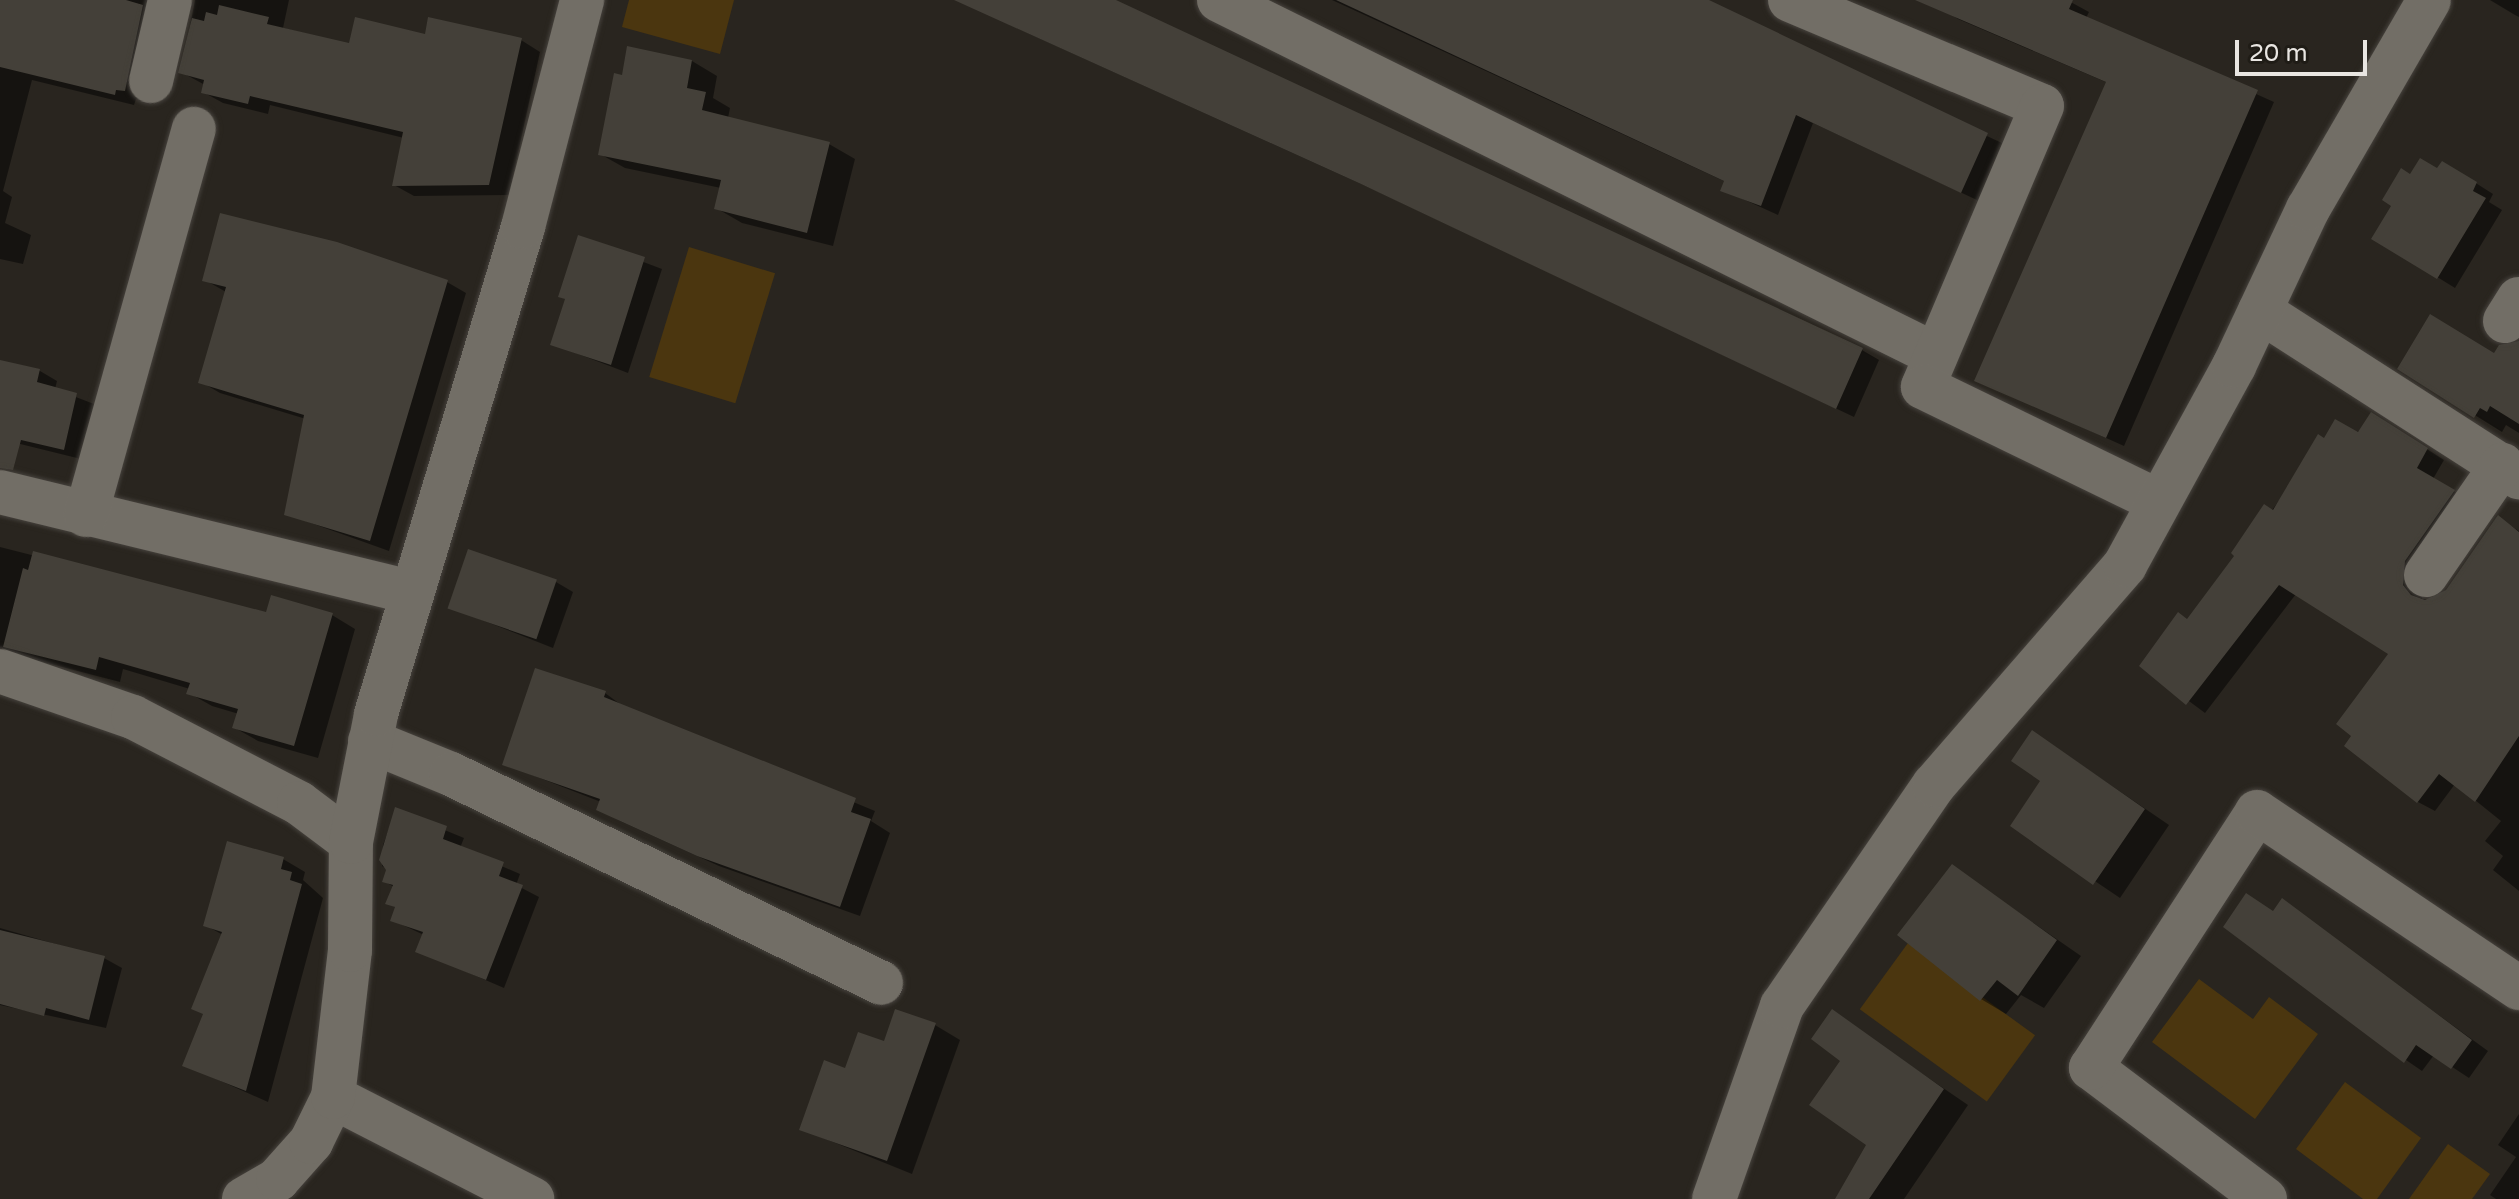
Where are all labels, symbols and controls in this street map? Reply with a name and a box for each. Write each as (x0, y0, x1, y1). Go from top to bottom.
scale bar (2239, 24, 2371, 74)
text: 20 m (2249, 39, 2307, 68)

